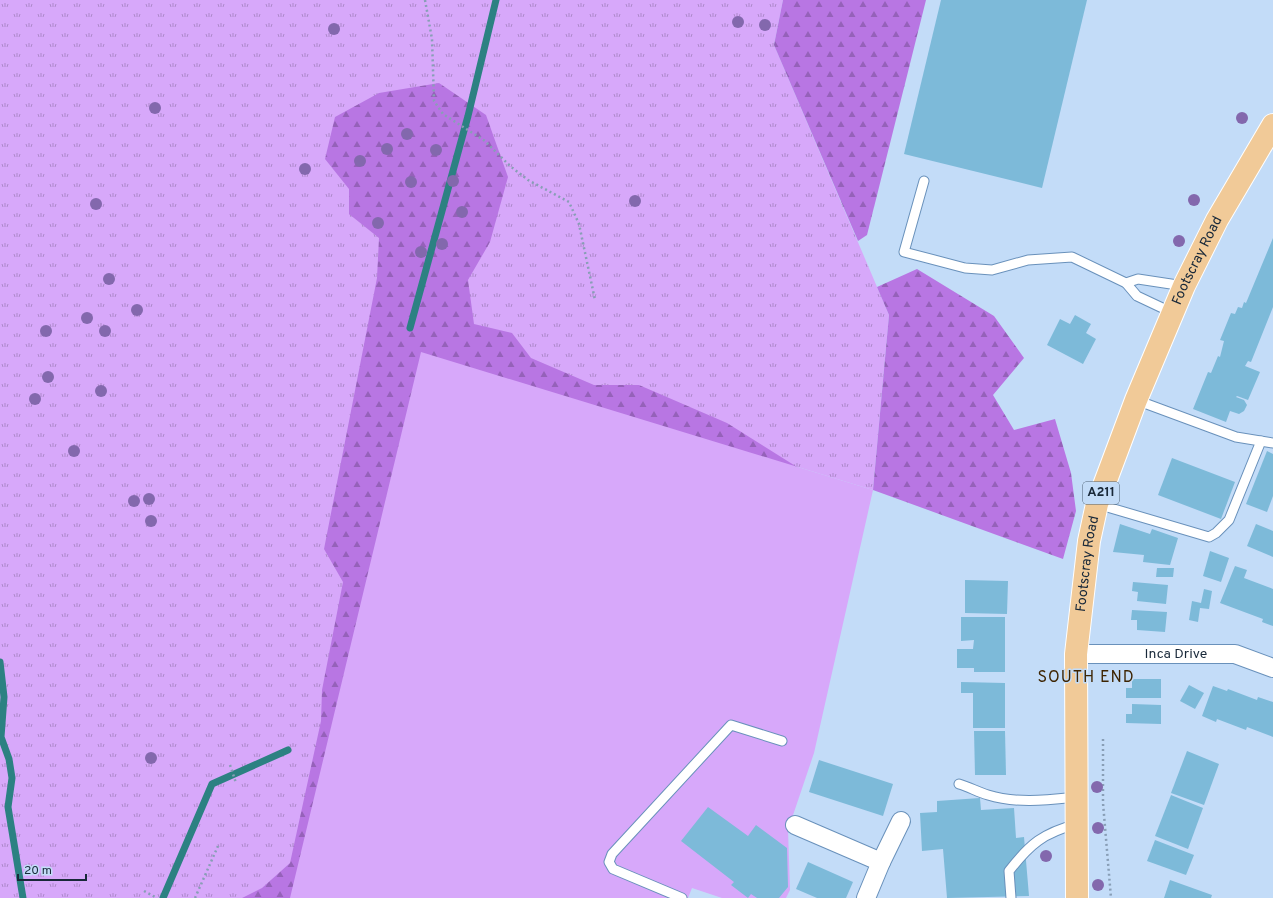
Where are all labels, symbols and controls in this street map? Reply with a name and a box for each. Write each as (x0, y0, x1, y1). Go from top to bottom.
street label: Footscray Road (1168, 213, 1226, 308)
road number: A211 (1083, 482, 1119, 504)
street label: Footscray Road (1072, 514, 1103, 613)
street label: Inca Drive (1145, 646, 1207, 663)
district label: SOUTH END (1037, 668, 1135, 688)
scale bar (18, 856, 86, 882)
text: 20 m (24, 863, 52, 879)

